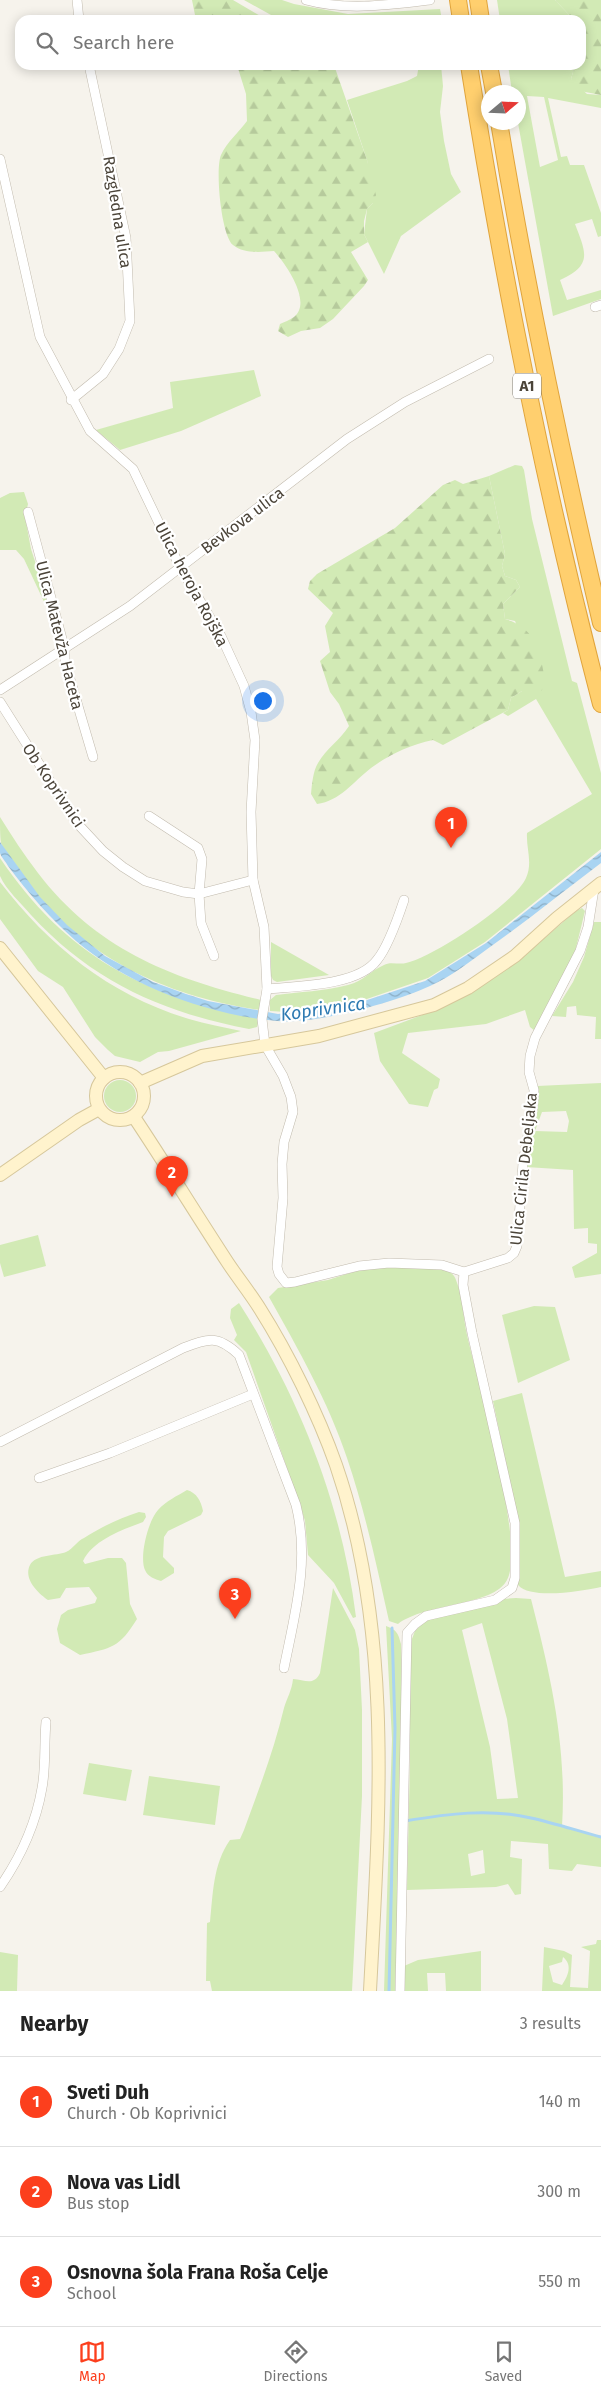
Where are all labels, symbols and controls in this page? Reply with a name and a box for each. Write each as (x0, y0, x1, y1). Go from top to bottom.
search box (15, 15, 586, 70)
icon: search (33, 29, 61, 57)
text: Search here (73, 31, 174, 54)
north arrow (481, 85, 526, 130)
street label: Razgledna ulica (99, 155, 136, 270)
road number: A1 (513, 374, 541, 398)
street label: Bevkova ulica (197, 483, 287, 558)
street label: Ulica heroja Rojška (151, 519, 232, 650)
street label: Ulica Matevža Haceta (32, 559, 87, 712)
your location (250, 688, 276, 714)
street label: Ob Koprivnici (18, 740, 89, 831)
pin: 1 (435, 807, 467, 848)
water label: Koprivnica (279, 992, 367, 1026)
street label: Ulica Cirila Debeljaka (506, 1092, 541, 1246)
pin: 2 (156, 1156, 188, 1197)
pin: 3 (219, 1578, 251, 1619)
text: Nearby (20, 2011, 88, 2037)
text: 3 results (520, 2014, 581, 2033)
text: Sveti Duh (67, 2081, 149, 2104)
text: 1 (32, 2092, 40, 2111)
text: 140 m (539, 2092, 581, 2111)
text: Church · Ob Koprivnici (67, 2104, 227, 2123)
text: Nova vas Lidl (67, 2171, 180, 2194)
text: 2 (32, 2182, 40, 2201)
text: 300 m (537, 2182, 581, 2201)
text: Bus stop (67, 2194, 130, 2213)
text: Osnovna šola Frana Roša Celje (67, 2261, 328, 2284)
text: 3 (32, 2272, 40, 2291)
text: 550 m (538, 2272, 581, 2291)
text: School (67, 2284, 116, 2303)
tab: Map (78, 2338, 106, 2385)
tab: Directions (263, 2338, 328, 2385)
tab: Saved (485, 2338, 523, 2385)

